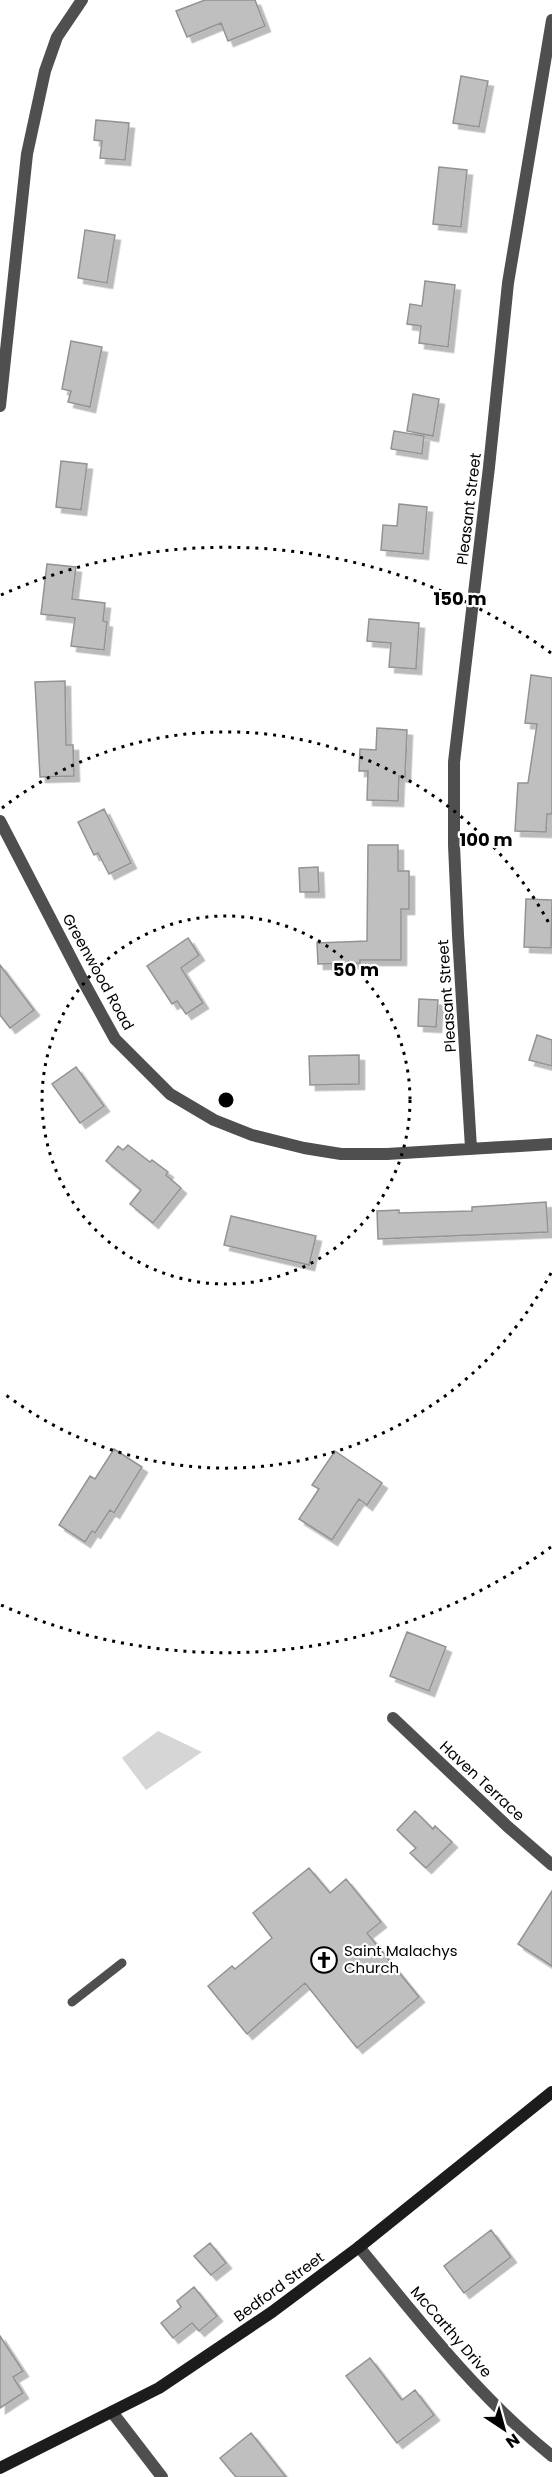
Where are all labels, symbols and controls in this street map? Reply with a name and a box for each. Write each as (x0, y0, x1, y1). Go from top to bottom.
street label: Pleasant Street (451, 452, 486, 566)
text: 150 m (433, 586, 487, 611)
text: 100 m (459, 827, 513, 852)
street label: Greenwood Road (58, 910, 139, 1034)
street label: Pleasant Street (432, 939, 461, 1053)
text: 50 m (333, 957, 379, 982)
centre of rings (216, 1090, 236, 1110)
street label: Haven Terrace (435, 1736, 529, 1825)
place label: Saint Malachys Church (344, 1940, 458, 1978)
church icon: Saint Malachys Church (309, 1945, 339, 1975)
street label: Bedford Street (229, 2247, 328, 2326)
street label: McCarthy Drive (406, 2282, 497, 2382)
north arrow (474, 2399, 534, 2459)
text: N (501, 2428, 524, 2454)

